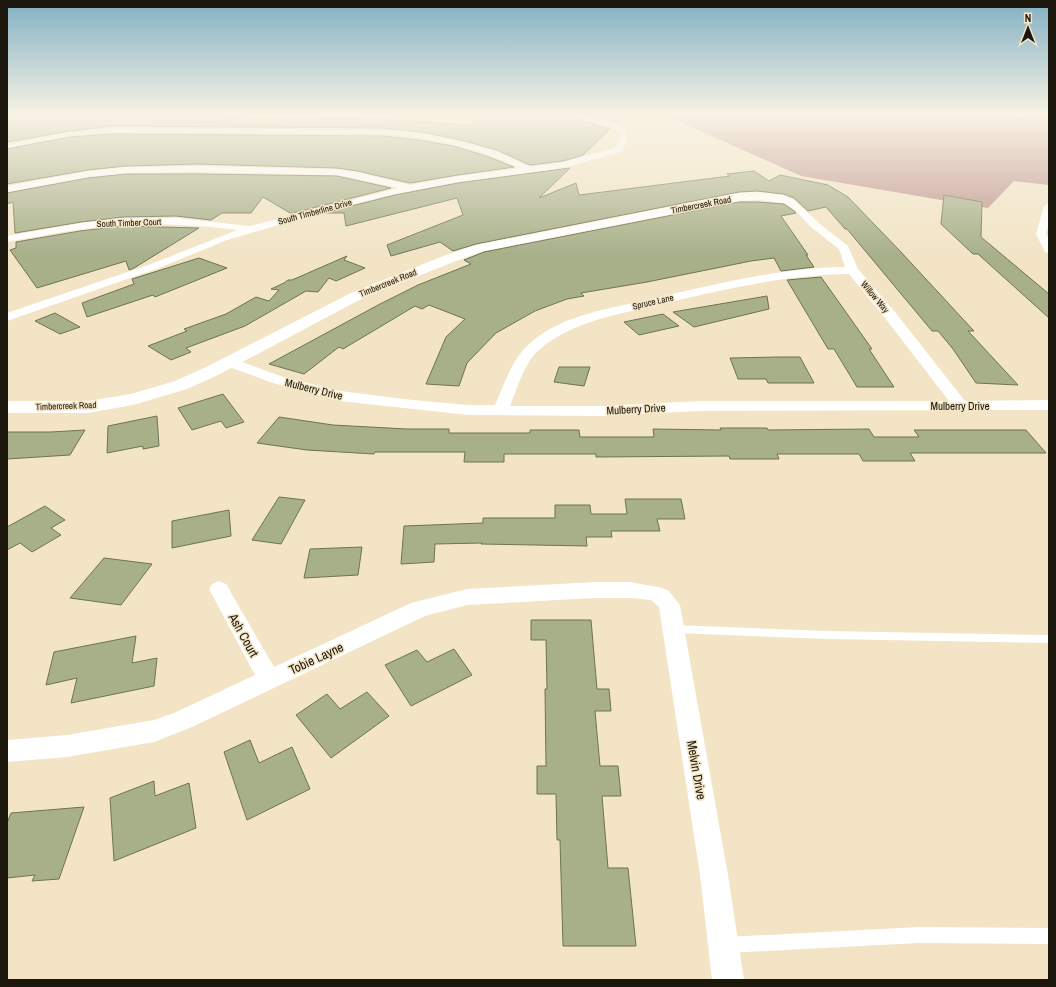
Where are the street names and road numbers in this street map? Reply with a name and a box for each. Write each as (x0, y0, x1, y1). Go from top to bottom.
street label: Timbercreek Road (670, 193, 732, 217)
street label: South Timberline Drive (277, 196, 353, 228)
street label: South Timber Court (97, 216, 161, 230)
street label: Timbercreek Road (357, 266, 419, 300)
street label: Willow Way (858, 278, 892, 316)
street label: Spruce Lane (631, 291, 675, 313)
street label: Mulberry Drive (284, 375, 344, 403)
street label: Timbercreek Road (35, 399, 97, 413)
street label: Mulberry Drive (930, 399, 990, 413)
street label: Mulberry Drive (606, 400, 666, 418)
street label: Ash Court (224, 610, 263, 660)
street label: Tobie Layne (286, 638, 346, 678)
street label: Melvin Drive (683, 739, 710, 801)

